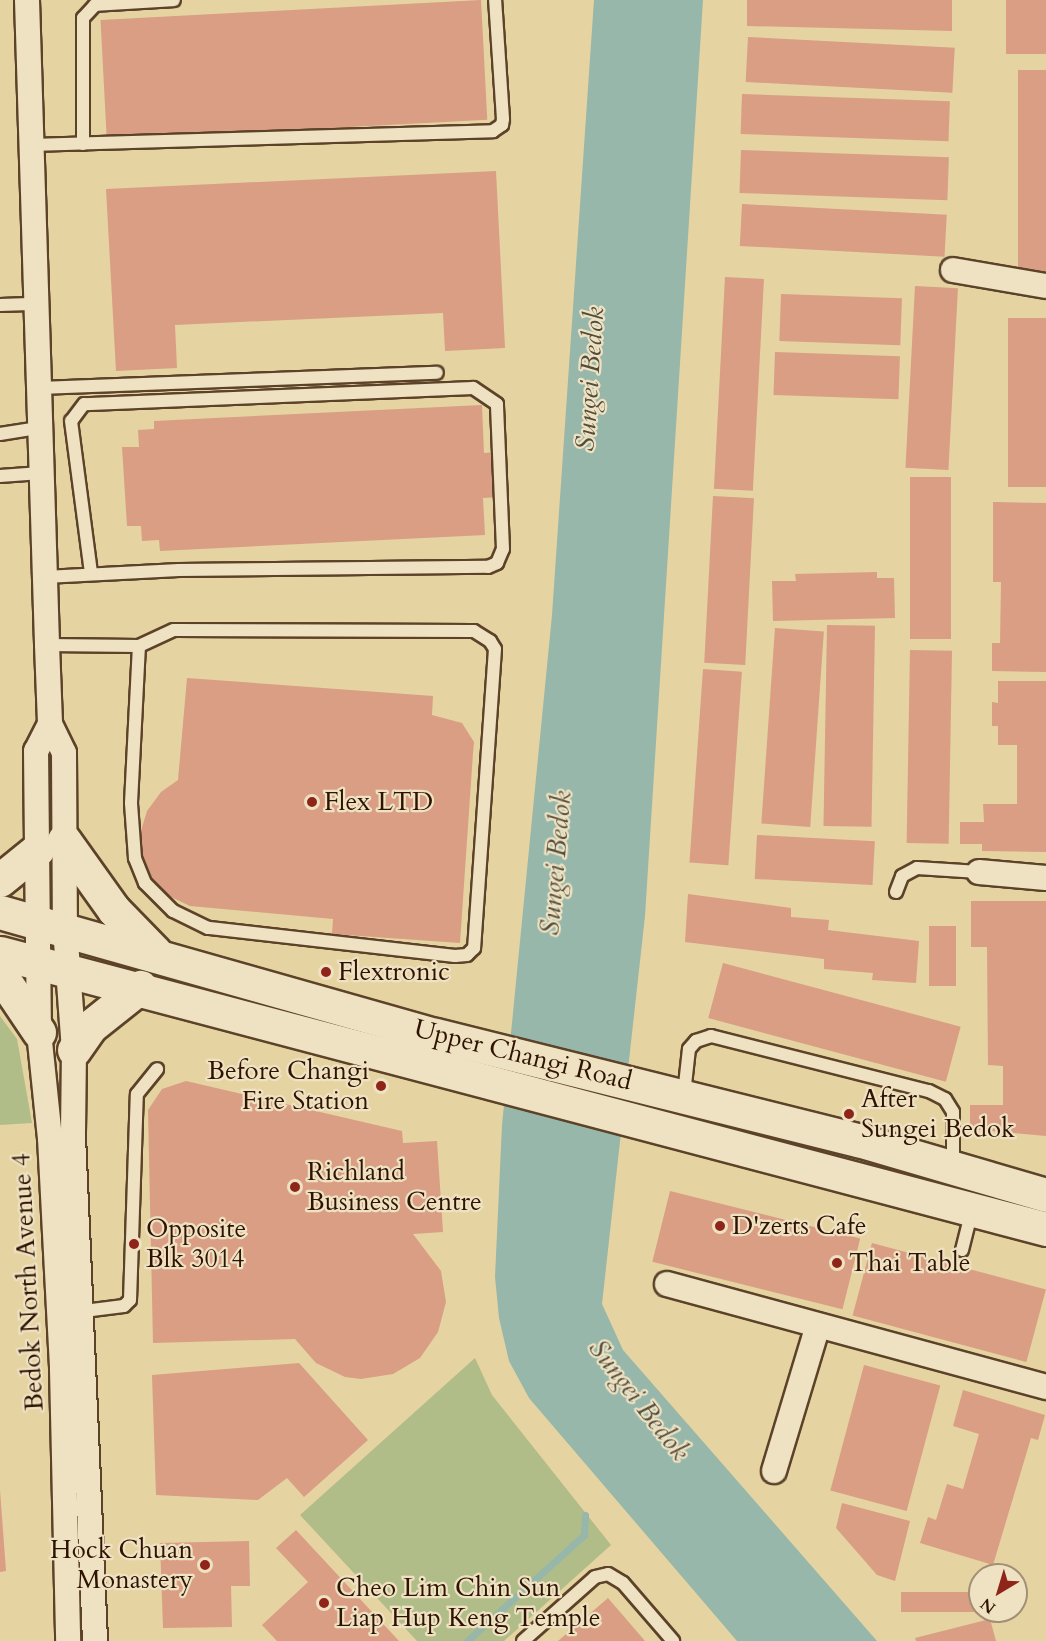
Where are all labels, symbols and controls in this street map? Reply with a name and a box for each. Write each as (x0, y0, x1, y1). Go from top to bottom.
water label: Sungei Bedok (569, 306, 611, 452)
place label: Flex LTD (324, 786, 433, 818)
water label: Sungei Bedok (534, 789, 578, 937)
marker: Flex LTD (305, 795, 319, 809)
place label: Flextronic (338, 956, 450, 988)
marker: Flextronic (319, 965, 333, 979)
street label: Upper Changi Road (411, 1013, 635, 1097)
place label: Before Changi Fire Station (207, 1055, 369, 1116)
marker: Before Changi Fire Station (374, 1079, 388, 1093)
place label: After Sungei Bedok (861, 1083, 1015, 1144)
marker: After Sungei Bedok (842, 1107, 856, 1121)
street label: Bedok North Avenue 4 (6, 1152, 50, 1412)
place label: Richland Business Centre (307, 1156, 482, 1218)
marker: Richland Business Centre (288, 1180, 302, 1194)
place label: D'zerts Cafe (732, 1210, 867, 1242)
place label: Opposite Blk 3014 (146, 1213, 246, 1274)
marker: D'zerts Cafe (713, 1219, 727, 1233)
marker: Opposite Blk 3014 (127, 1237, 141, 1251)
place label: Thai Table (849, 1247, 971, 1279)
marker: Thai Table (830, 1256, 844, 1270)
water label: Sungei Bedok (582, 1333, 696, 1467)
place label: Hock Chuan Monastery (50, 1534, 193, 1595)
marker: Hock Chuan Monastery (198, 1558, 212, 1572)
north arrow (968, 1563, 1028, 1623)
place label: Cheo Lim Chin Sun Liap Hup Keng Temple (336, 1572, 601, 1634)
text: N (976, 1593, 1000, 1619)
marker: Cheo Lim Chin Sun Liap Hup Keng Temple (317, 1596, 331, 1610)

